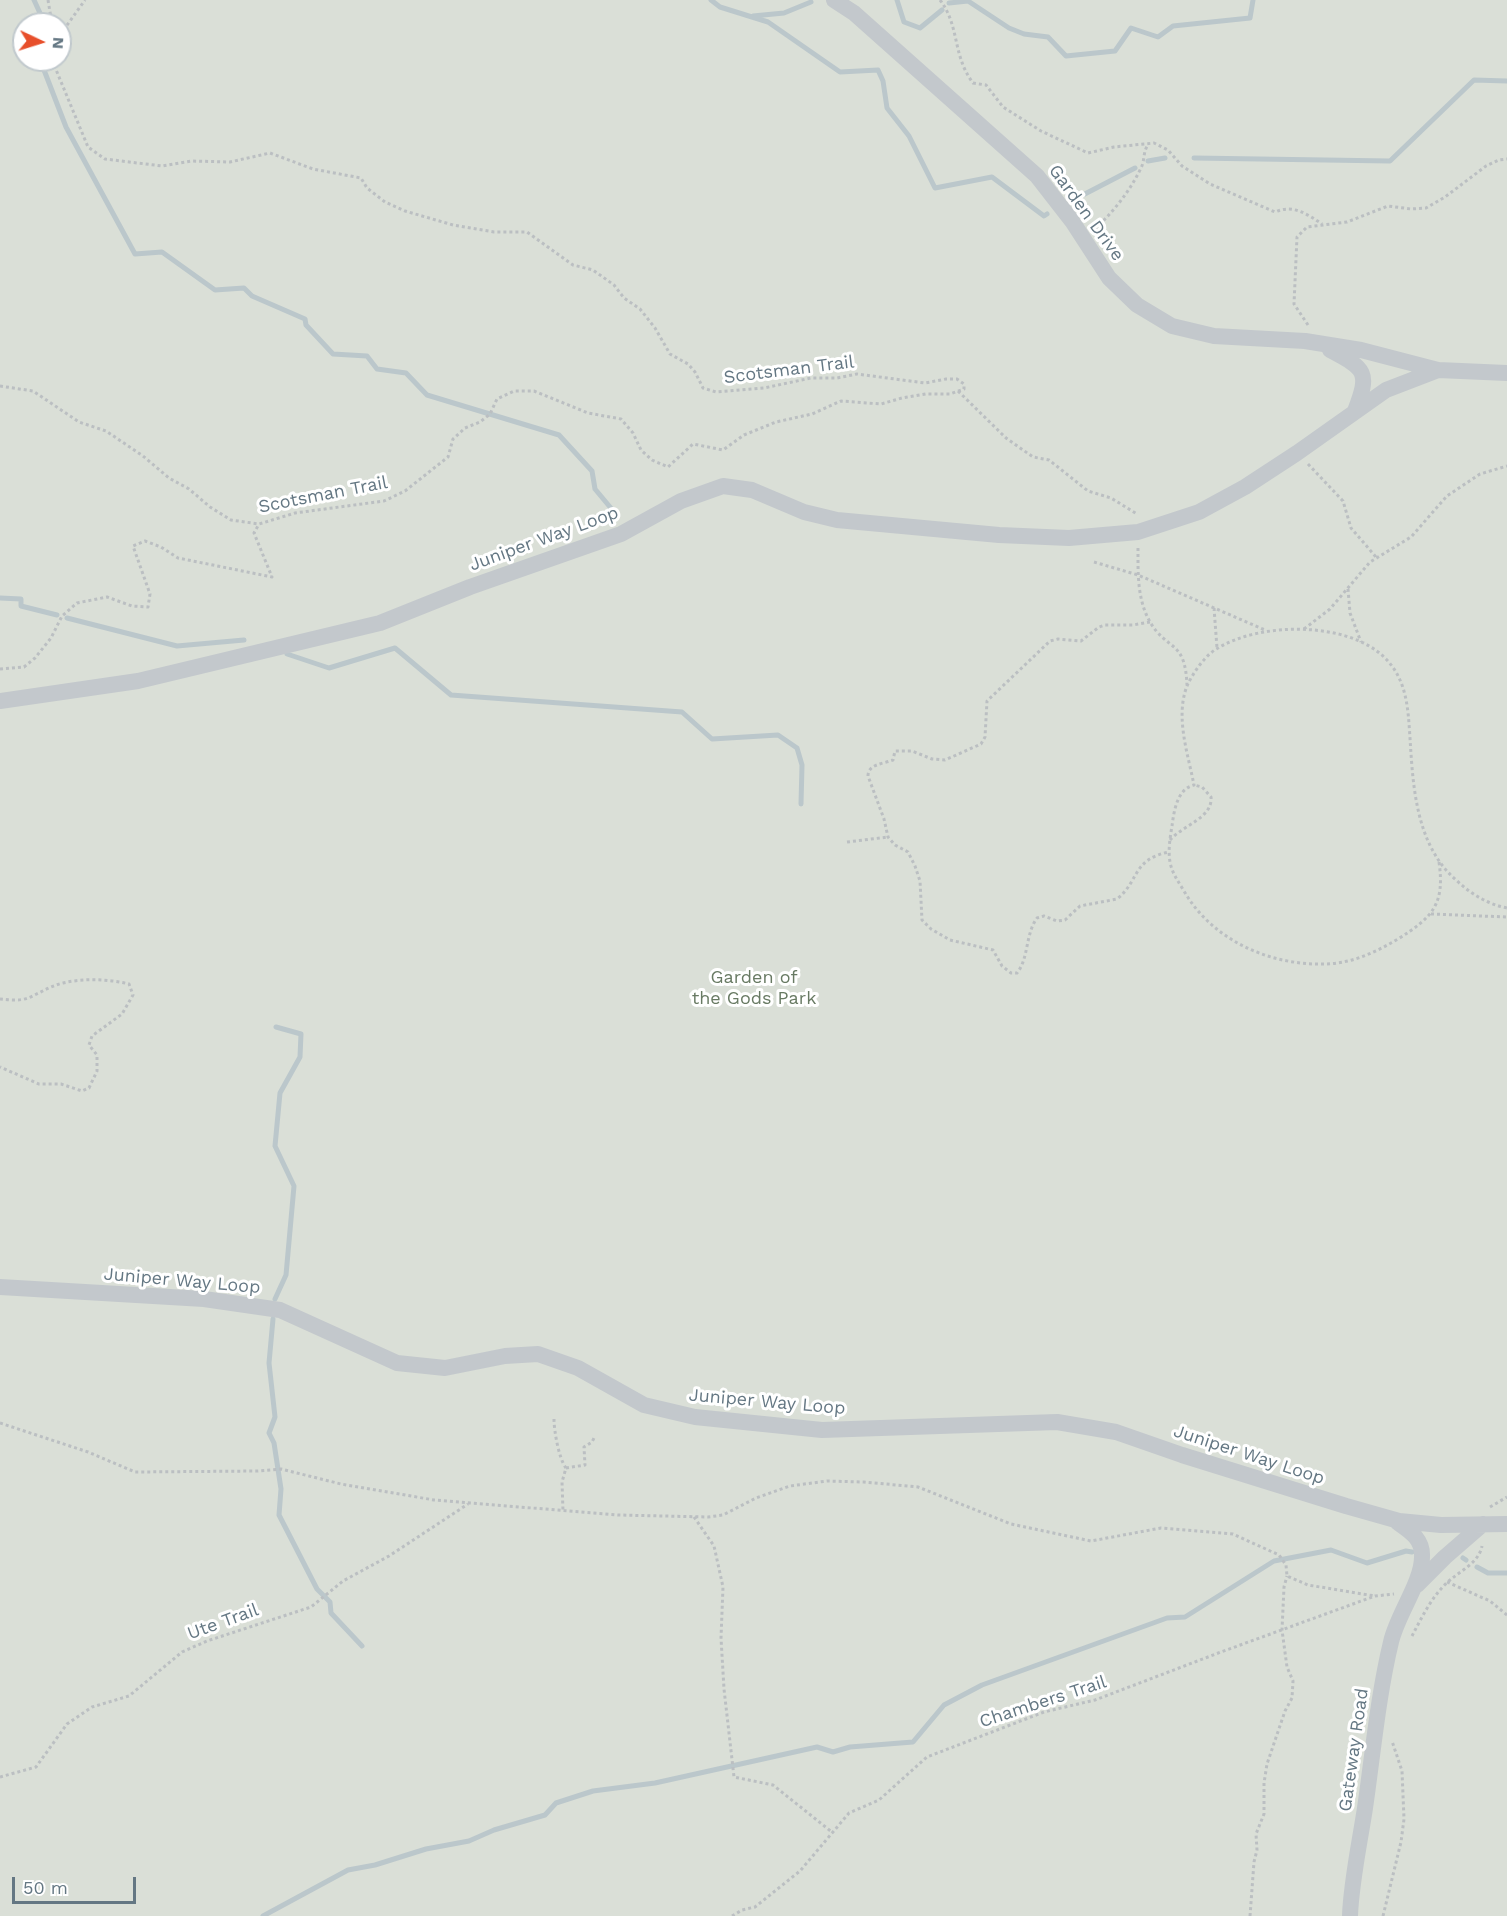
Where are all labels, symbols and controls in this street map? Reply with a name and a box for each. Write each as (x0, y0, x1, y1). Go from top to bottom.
north arrow (12, 12, 72, 72)
text: N (49, 37, 68, 50)
street label: Garden Drive (1044, 161, 1128, 265)
street label: Scotsman Trail (723, 351, 855, 389)
street label: Scotsman Trail (257, 472, 389, 518)
street label: Juniper Way Loop (466, 502, 622, 576)
park label: Garden of the Gods Park (692, 967, 816, 1010)
street label: Juniper Way Loop (103, 1263, 261, 1299)
street label: Juniper Way Loop (688, 1384, 846, 1420)
street label: Juniper Way Loop (1171, 1420, 1327, 1490)
street label: Ute Trail (185, 1599, 261, 1645)
street label: Chambers Trail (977, 1671, 1109, 1733)
street label: Gateway Road (1335, 1687, 1373, 1813)
scale bar (15, 1865, 140, 1903)
text: 50 m (23, 1877, 68, 1898)

